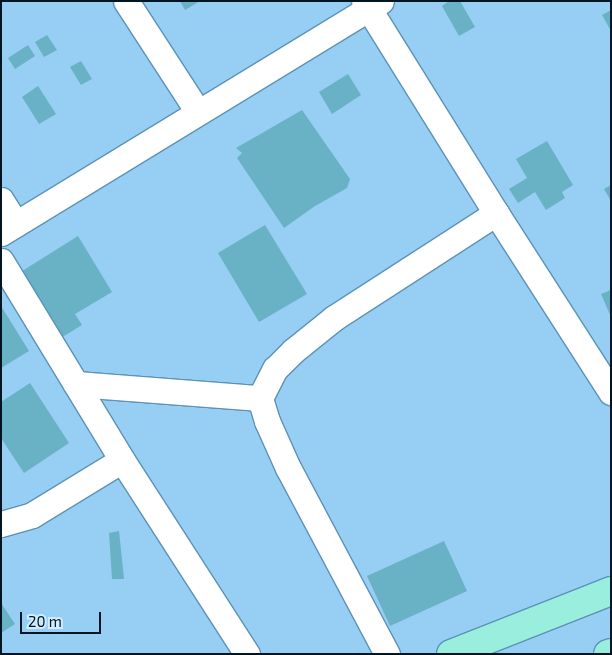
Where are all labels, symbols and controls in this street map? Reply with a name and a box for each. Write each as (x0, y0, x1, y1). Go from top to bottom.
scale bar (22, 602, 104, 634)
text: 20 m (28, 612, 62, 630)

